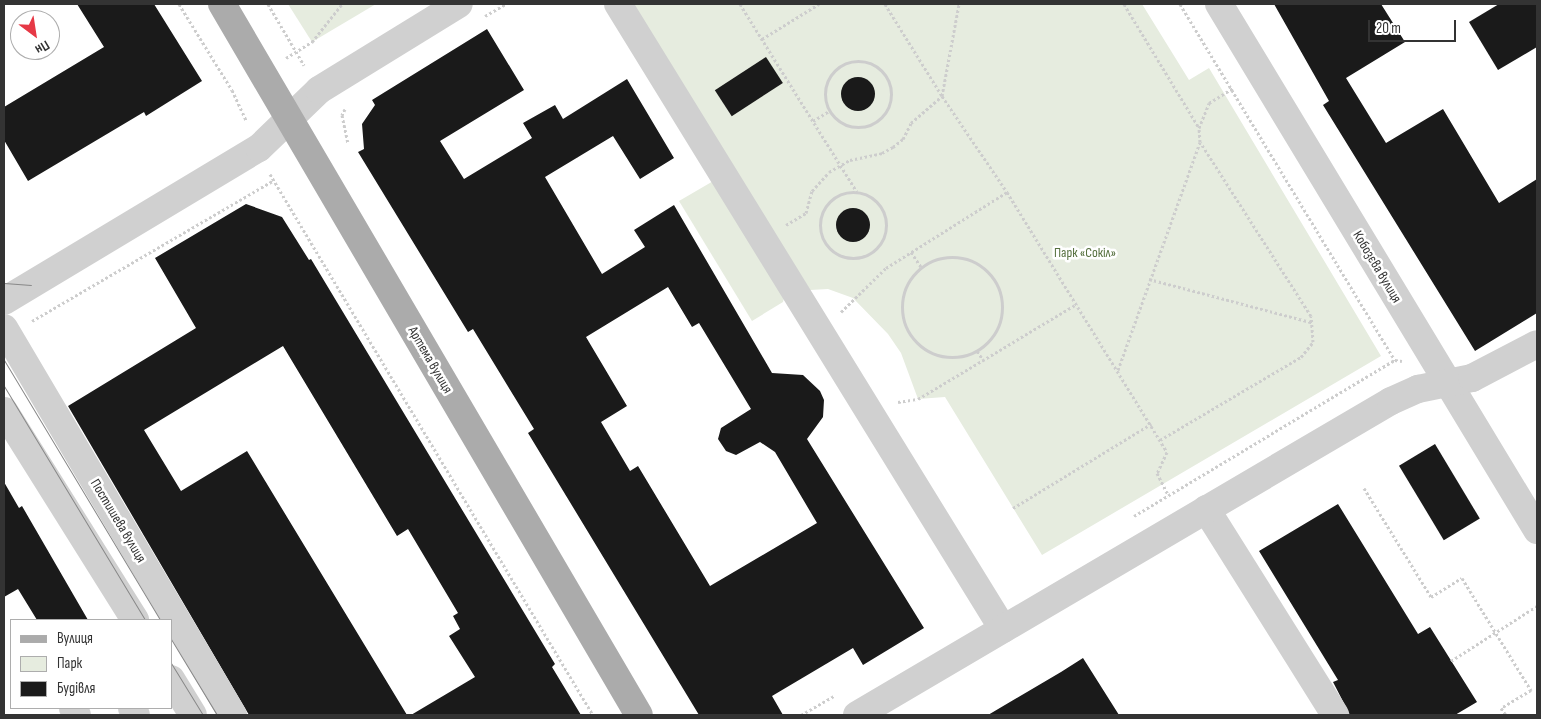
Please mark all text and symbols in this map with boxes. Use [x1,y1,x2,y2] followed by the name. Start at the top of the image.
[10,10,60,60] north arrow
[1371,10,1458,42] scale bar
[1376,19,1401,38] text: 20 m
[32,37,53,58] text: Пн
[1349,228,1405,306] street label: Кобозєва вулиця
[1054,245,1116,261] park label: Парк «Сокіл»
[404,324,456,396] street label: Артема вулиця
[86,476,150,566] street label: Постишева вулиця
[10,619,172,709] legend
[57,629,93,648] text: Вулиця
[57,654,82,673] text: Парк
[57,679,95,698] text: Будівля

